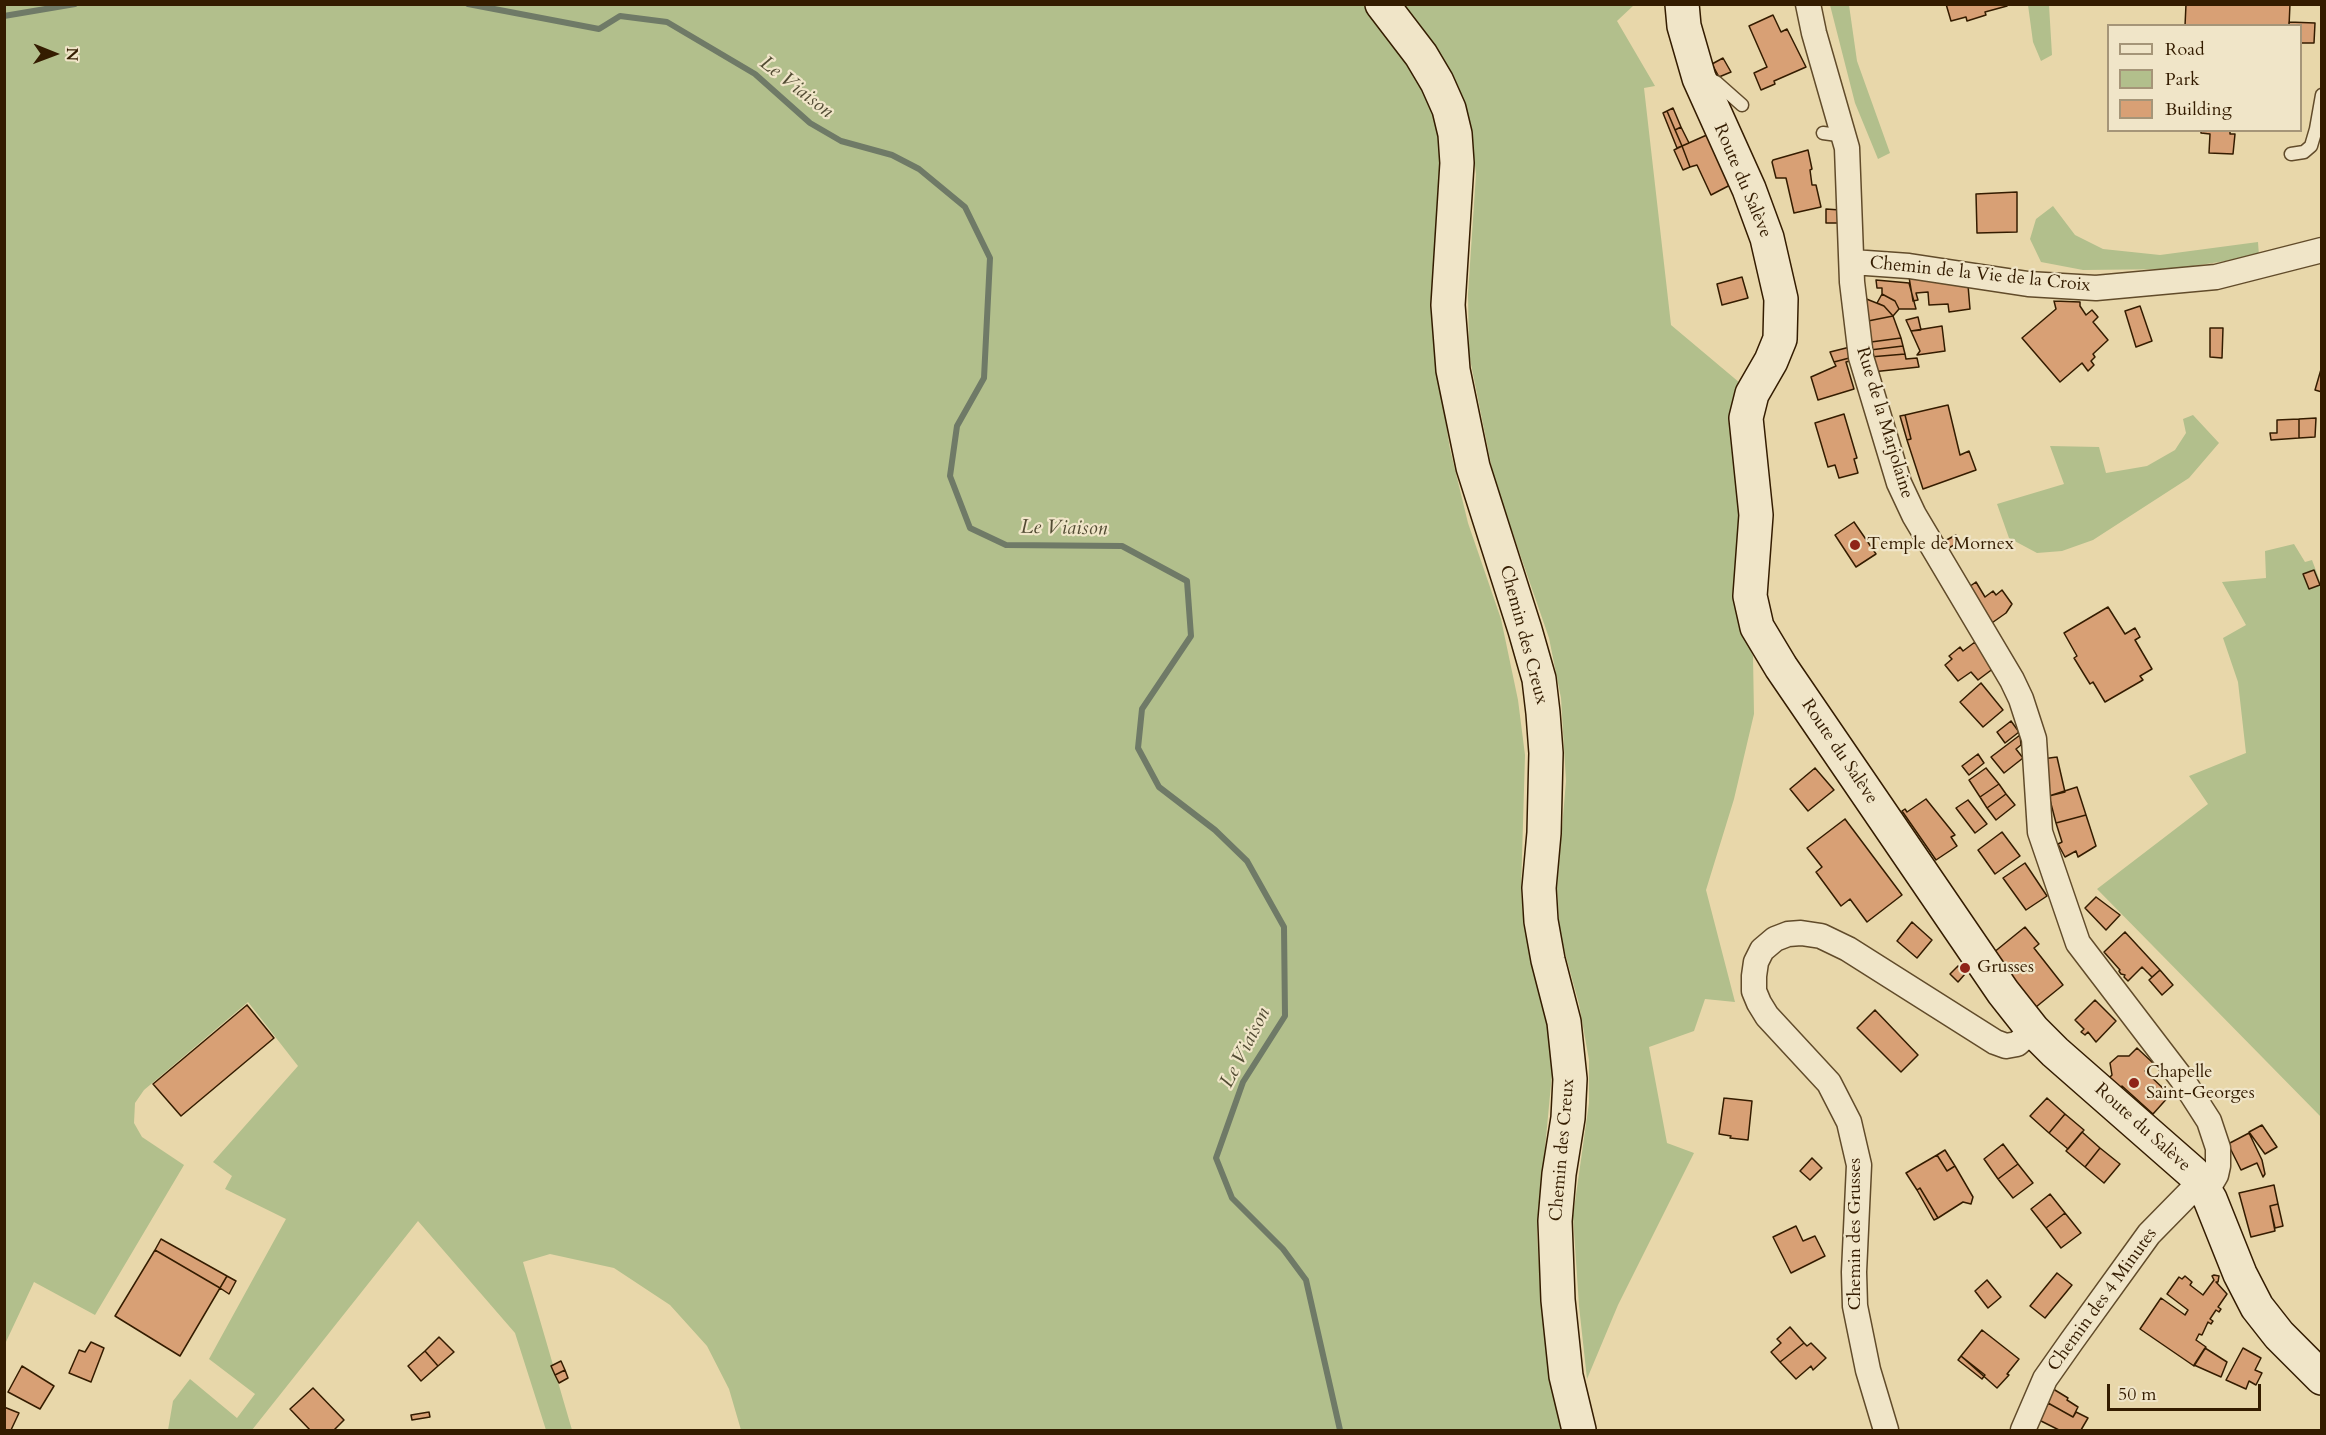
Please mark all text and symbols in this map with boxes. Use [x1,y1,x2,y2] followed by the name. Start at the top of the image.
[24,24,84,84] north arrow
[2107,24,2302,132] legend
[2165,37,2205,62] text: Road
[61,47,83,61] text: N
[754,52,838,124] water label: Le Viaison
[2165,67,2200,92] text: Park
[2165,97,2232,122] text: Building
[1708,121,1776,241] street label: Route du Salève
[1868,253,2092,297] street label: Chemin de la Vie de la Croix
[1851,345,1917,501] street label: Rue de la Marjolaine
[1020,516,1108,542] water label: Le Viaison
[1867,534,2014,556] place label: Temple de Mornex
[1848,538,1862,552] marker: Temple de Mornex
[1494,563,1552,707] street label: Chemin des Creux
[1796,695,1882,809] street label: Route du Salève
[1977,957,2034,979] place label: Grusses
[1958,961,1972,975] marker: Grusses
[1216,1004,1276,1092] water label: Le Viaison
[2146,1062,2255,1104] place label: Chapelle Saint-Georges
[2127,1076,2141,1090] marker: Chapelle Saint-Georges
[1546,1078,1580,1222] street label: Chemin des Creux
[2089,1079,2195,1177] street label: Route du Salève
[1845,1158,1867,1310] street label: Chemin des Grusses
[2044,1224,2162,1376] street label: Chemin des 4 Minutes
[2110,1372,2264,1410] scale bar
[2118,1382,2157,1407] text: 50 m

